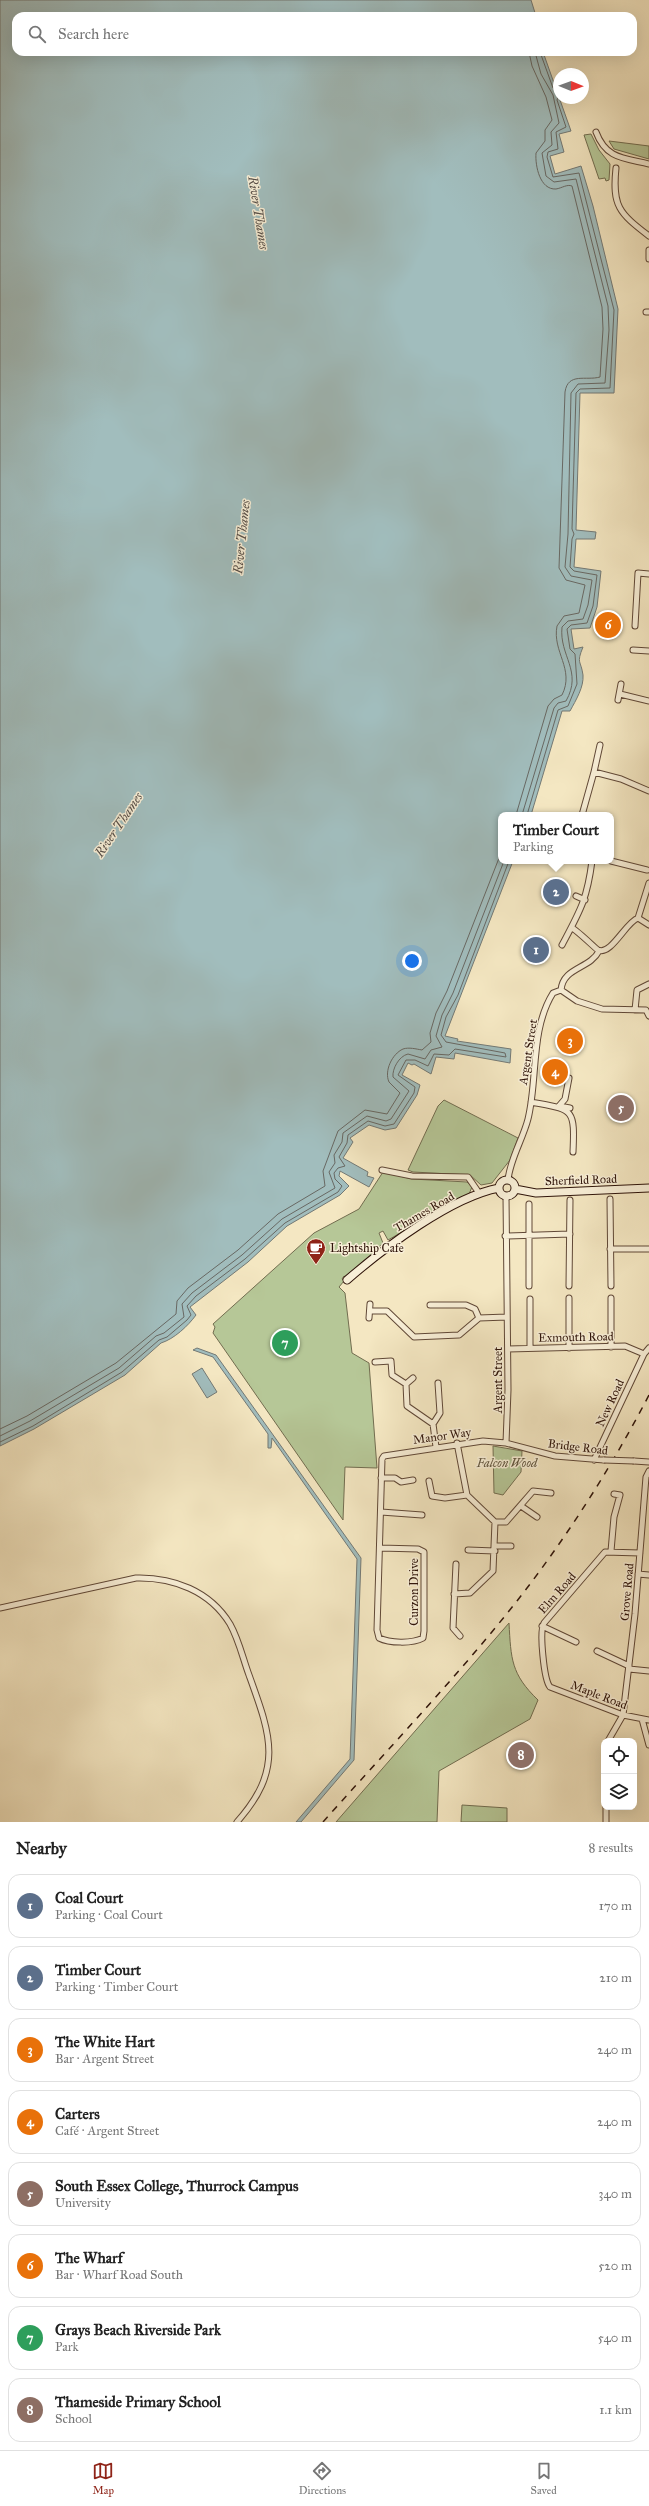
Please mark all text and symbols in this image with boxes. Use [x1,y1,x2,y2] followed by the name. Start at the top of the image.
[12,12,637,56] search box
[26,23,48,45] icon: search
[58,25,129,43] text: Search here
[553,68,589,104] north arrow
[244,174,272,251] water label: River Thames
[230,499,254,576] water label: River Thames
[595,610,621,640] pin: 6
[91,790,147,861] water label: River Thames
[498,812,614,864] popup
[513,821,599,839] text: Timber Court
[513,839,553,855] text: Parking
[543,877,569,907] pin: 2
[523,935,549,965] pin: 1
[402,951,422,971] your location
[516,1017,541,1087] street label: Argent Street
[557,1026,583,1056] pin: 3
[542,1057,568,1087] pin: 4
[608,1093,634,1123] pin: 5
[545,1172,617,1188] street label: Sherfield Road
[391,1189,457,1235] street label: Thames Road
[305,1237,327,1265] cafe icon: Lightship Cafe
[330,1241,404,1256] place label: Lightship Cafe
[272,1328,298,1358] pin: 7
[538,1329,614,1345] street label: Exmouth Road
[491,1346,506,1414] street label: Argent Street
[593,1377,627,1429] street label: New Road
[412,1425,472,1447] street label: Manor Way
[547,1436,609,1459] street label: Bridge Road
[476,1456,538,1470] park label: Falcon Wood
[407,1558,421,1626] street label: Curzon Drive
[617,1562,637,1622] street label: Grove Road
[535,1570,579,1616] street label: Elm Road
[569,1678,629,1712] street label: Maple Road
[601,1738,637,1810] map controls
[601,1738,637,1774] button: locate
[508,1740,534,1770] pin: 8
[601,1774,637,1810] button: layers
[16,1838,67,1859] text: Nearby
[589,1840,633,1856] text: 8 results
[55,1889,123,1907] text: Coal Court
[27,1898,33,1914] text: 1
[599,1898,632,1914] text: 170 m
[55,1907,163,1923] text: Parking · Coal Court
[55,1961,141,1979] text: Timber Court
[27,1970,33,1986] text: 2
[599,1970,632,1986] text: 210 m
[55,1979,178,1995] text: Parking · Timber Court
[55,2033,155,2051] text: The White Hart
[27,2042,33,2058] text: 3
[597,2042,632,2058] text: 240 m
[55,2051,154,2067] text: Bar · Argent Street
[55,2105,100,2123] text: Carters
[26,2114,34,2130] text: 4
[597,2114,632,2130] text: 240 m
[55,2123,159,2139] text: Café · Argent Street
[55,2177,299,2195] text: South Essex College, Thurrock Campus
[27,2186,33,2202] text: 5
[598,2186,632,2202] text: 340 m
[55,2195,111,2211] text: University
[55,2249,123,2267] text: The Wharf
[27,2258,33,2274] text: 6
[598,2258,632,2274] text: 520 m
[55,2267,183,2283] text: Bar · Wharf Road South
[55,2321,221,2339] text: Grays Beach Riverside Park
[27,2330,33,2346] text: 7
[598,2330,632,2346] text: 540 m
[55,2339,79,2355] text: Park
[55,2393,221,2411] text: Thameside Primary School
[27,2402,33,2418] text: 8
[599,2402,632,2418] text: 1.1 km
[55,2411,92,2427] text: School
[92,2460,114,2497] tab: Map
[299,2460,346,2497] tab: Directions
[531,2460,557,2497] tab: Saved

